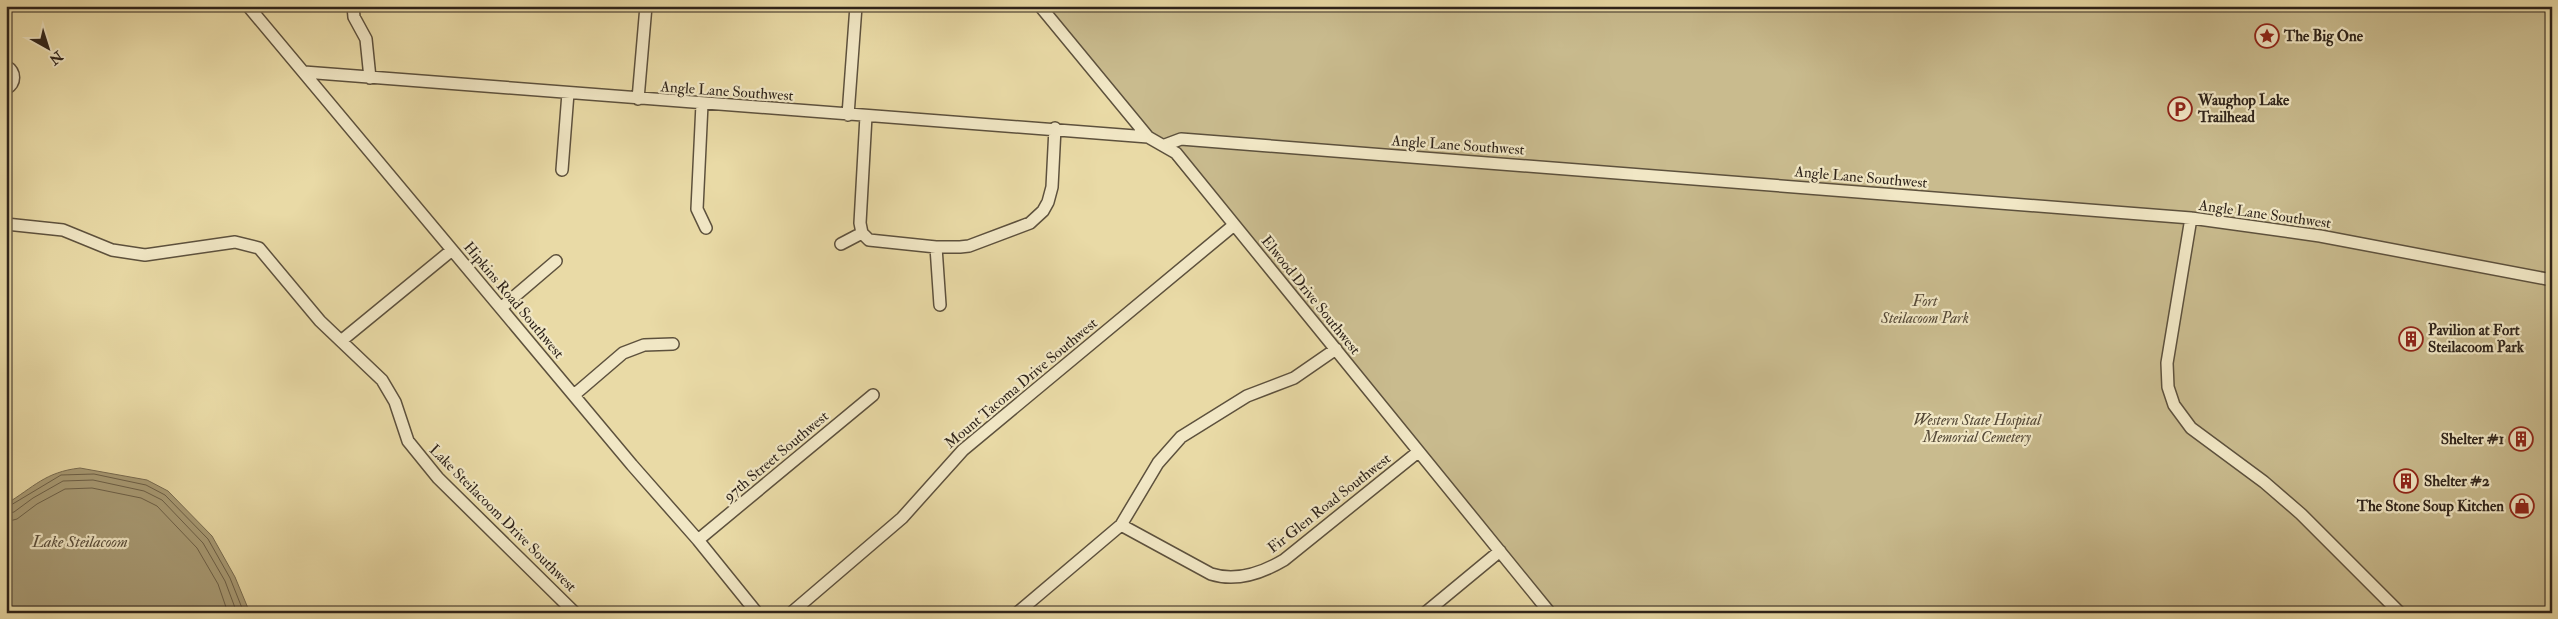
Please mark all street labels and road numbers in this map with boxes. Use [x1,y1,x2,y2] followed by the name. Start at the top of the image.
[659,77,794,106] street label: Angle Lane Southwest
[1390,131,1525,160] street label: Angle Lane Southwest
[1793,162,1928,193] street label: Angle Lane Southwest
[2197,196,2332,233] street label: Angle Lane Southwest
[1257,232,1364,359] street label: Elwood Drive Southwest
[458,238,568,363] street label: Hipkins Road Southwest
[941,314,1102,453] street label: Mount Tacoma Drive Southwest
[719,407,833,506] street label: 97th Street Southwest
[425,441,580,596] street label: Lake Steilacoom Drive Southwest
[1264,449,1395,557] street label: Fir Glen Road Southwest

